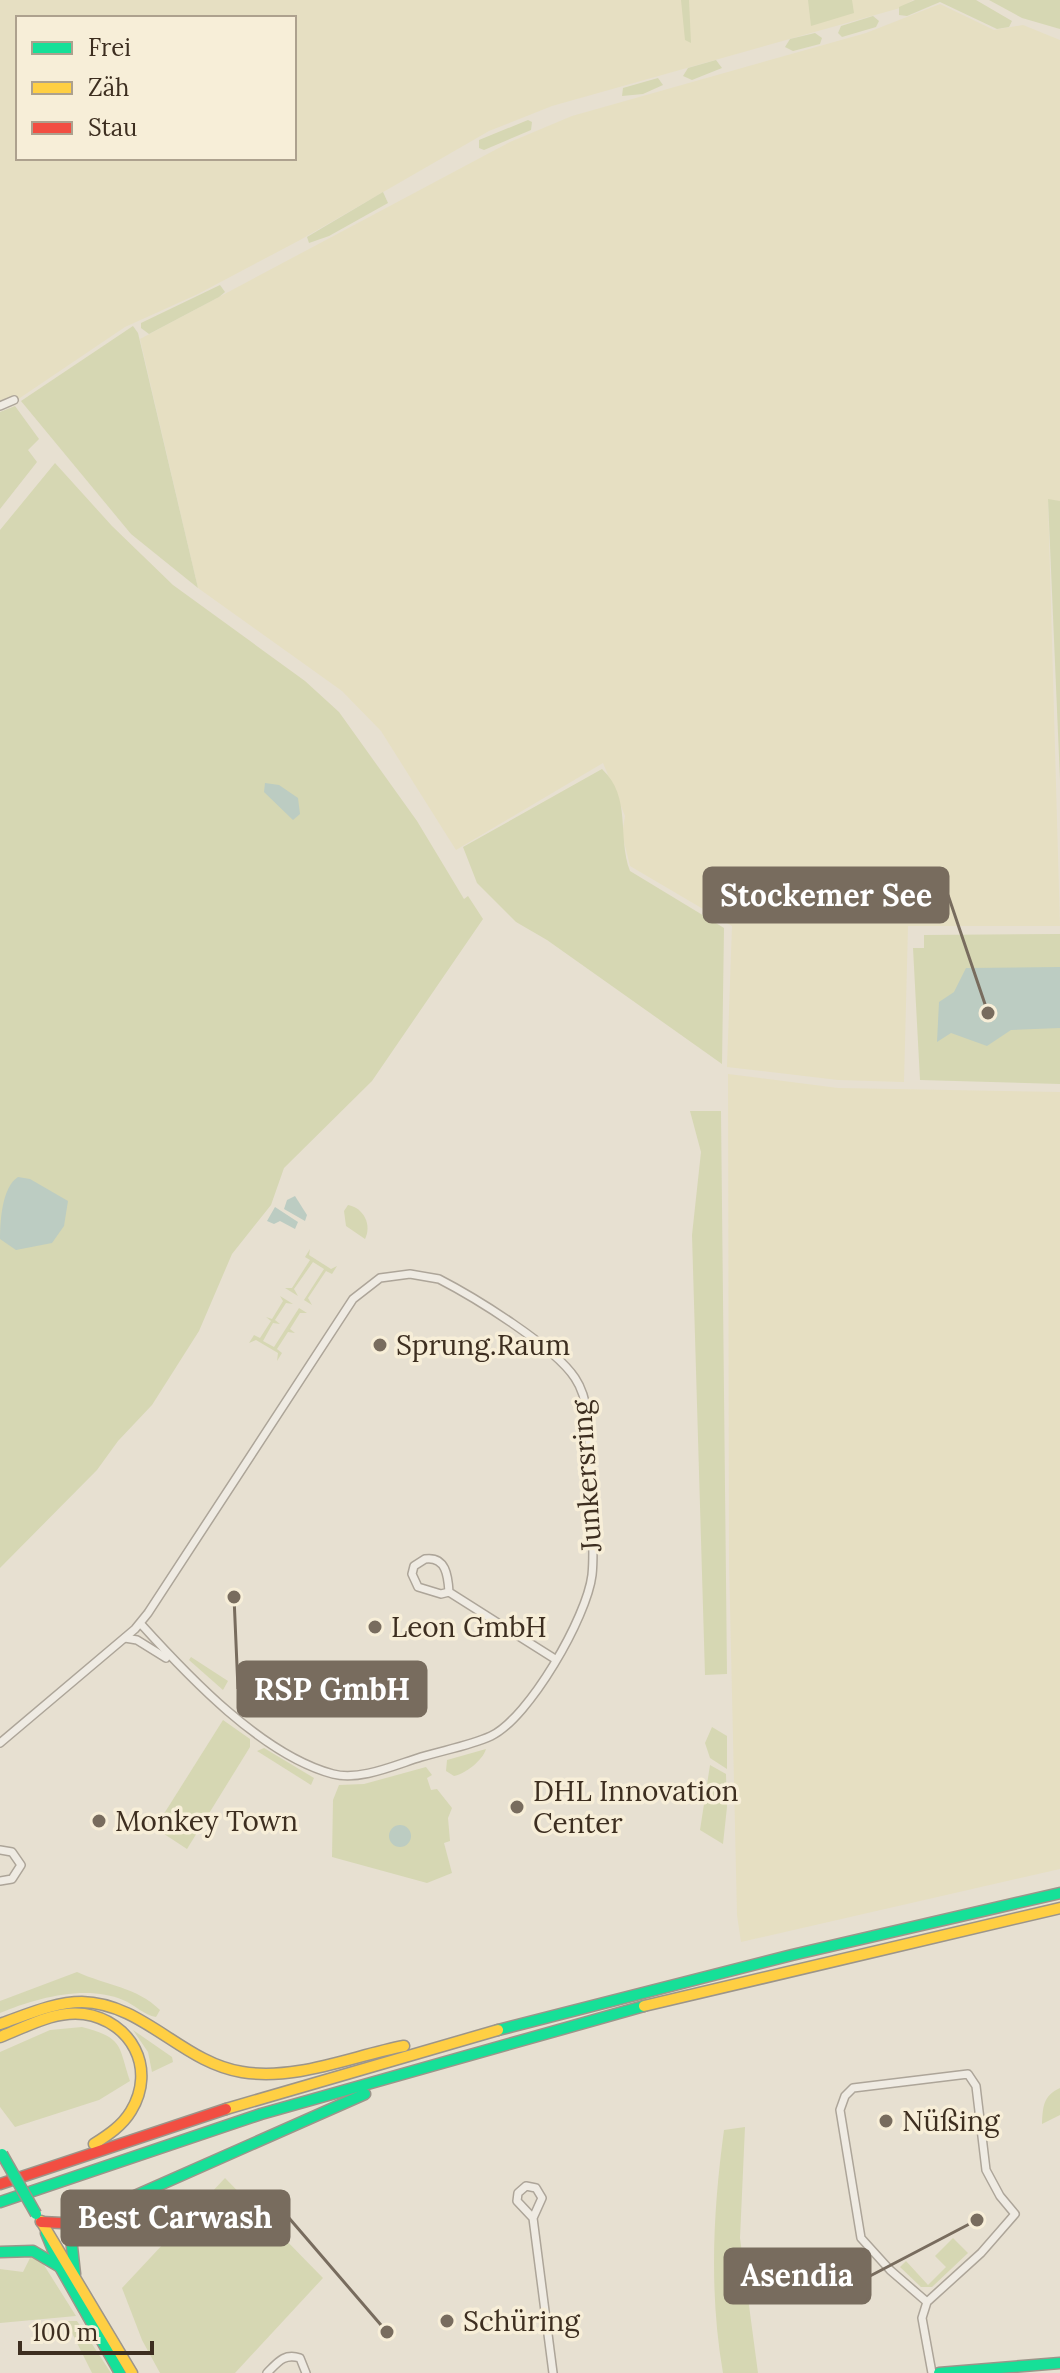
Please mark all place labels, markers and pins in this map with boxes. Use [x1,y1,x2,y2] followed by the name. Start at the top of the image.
[704,868,948,922] callout: Stockemer See
[396,1327,570,1363] place label: Sprung.Raum
[371,1336,389,1354] marker: Sprung.Raum
[391,1609,547,1645] place label: Leon GmbH
[366,1618,384,1636] marker: Leon GmbH
[238,1662,426,1716] callout: RSP GmbH
[533,1773,739,1841] place label: DHL Innovation Center
[508,1798,526,1816] marker: DHL Innovation Center
[115,1803,298,1839] place label: Monkey Town
[90,1812,108,1830] marker: Monkey Town
[902,2103,1000,2139] place label: Nüßing
[877,2112,895,2130] marker: Nüßing
[62,2191,289,2245] callout: Best Carwash
[725,2249,870,2303] callout: Asendia
[463,2303,580,2339] place label: Schüring
[438,2312,456,2330] marker: Schüring

